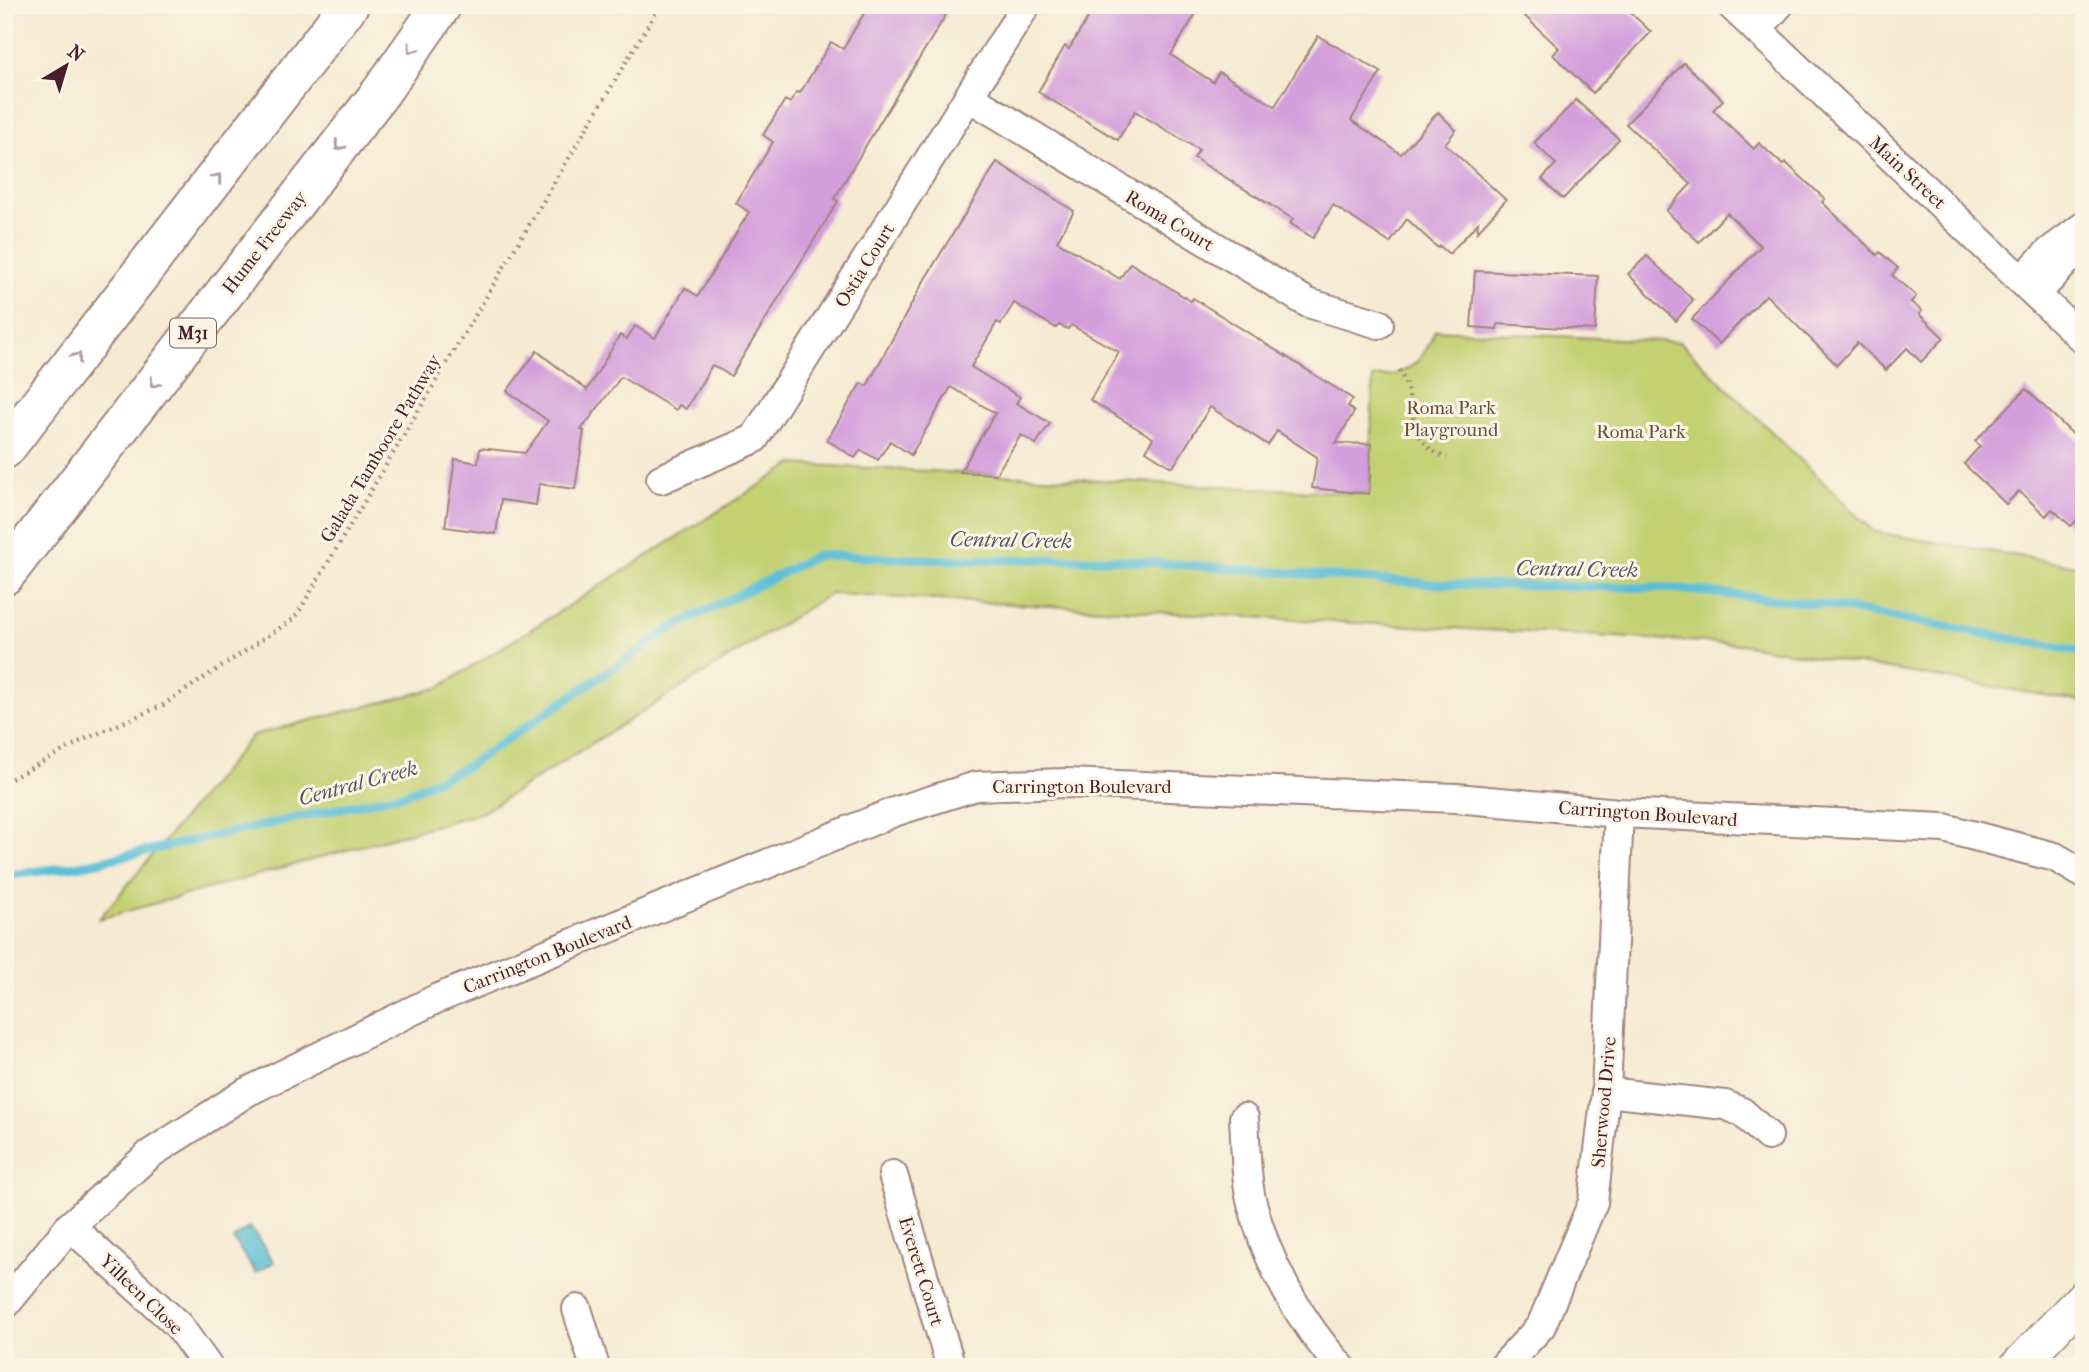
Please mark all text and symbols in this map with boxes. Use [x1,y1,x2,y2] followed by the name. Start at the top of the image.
[32,32,102,102] north arrow
[63,40,89,67] text: N
[408,41,420,54] one-way arrow
[1864,132,1950,214] street label: Main Street
[335,138,348,150] one-way arrow
[208,173,221,186] one-way arrow
[218,186,312,298] street label: Hume Freeway
[1121,186,1218,256] street label: Roma Court
[830,219,900,312] street label: Ostia Court
[170,318,216,348] road number: M31
[316,350,446,546] street label: Galada Tamboore Pathway
[68,353,81,365] one-way arrow
[149,375,162,387] one-way arrow
[1404,397,1499,441] park label: Roma Park Playground
[1596,421,1686,443] park label: Roma Park
[950,527,1072,553] water label: Central Creek
[1516,556,1638,582] water label: Central Creek
[296,756,420,810] water label: Central Creek
[992,776,1172,798] street label: Carrington Boulevard
[1558,797,1739,831] street label: Carrington Boulevard
[460,911,635,999] street label: Carrington Boulevard
[1587,1035,1621,1169] street label: Sherwood Drive
[894,1214,948,1329] street label: Everett Court
[95,1249,187,1340] street label: Yilleen Close

